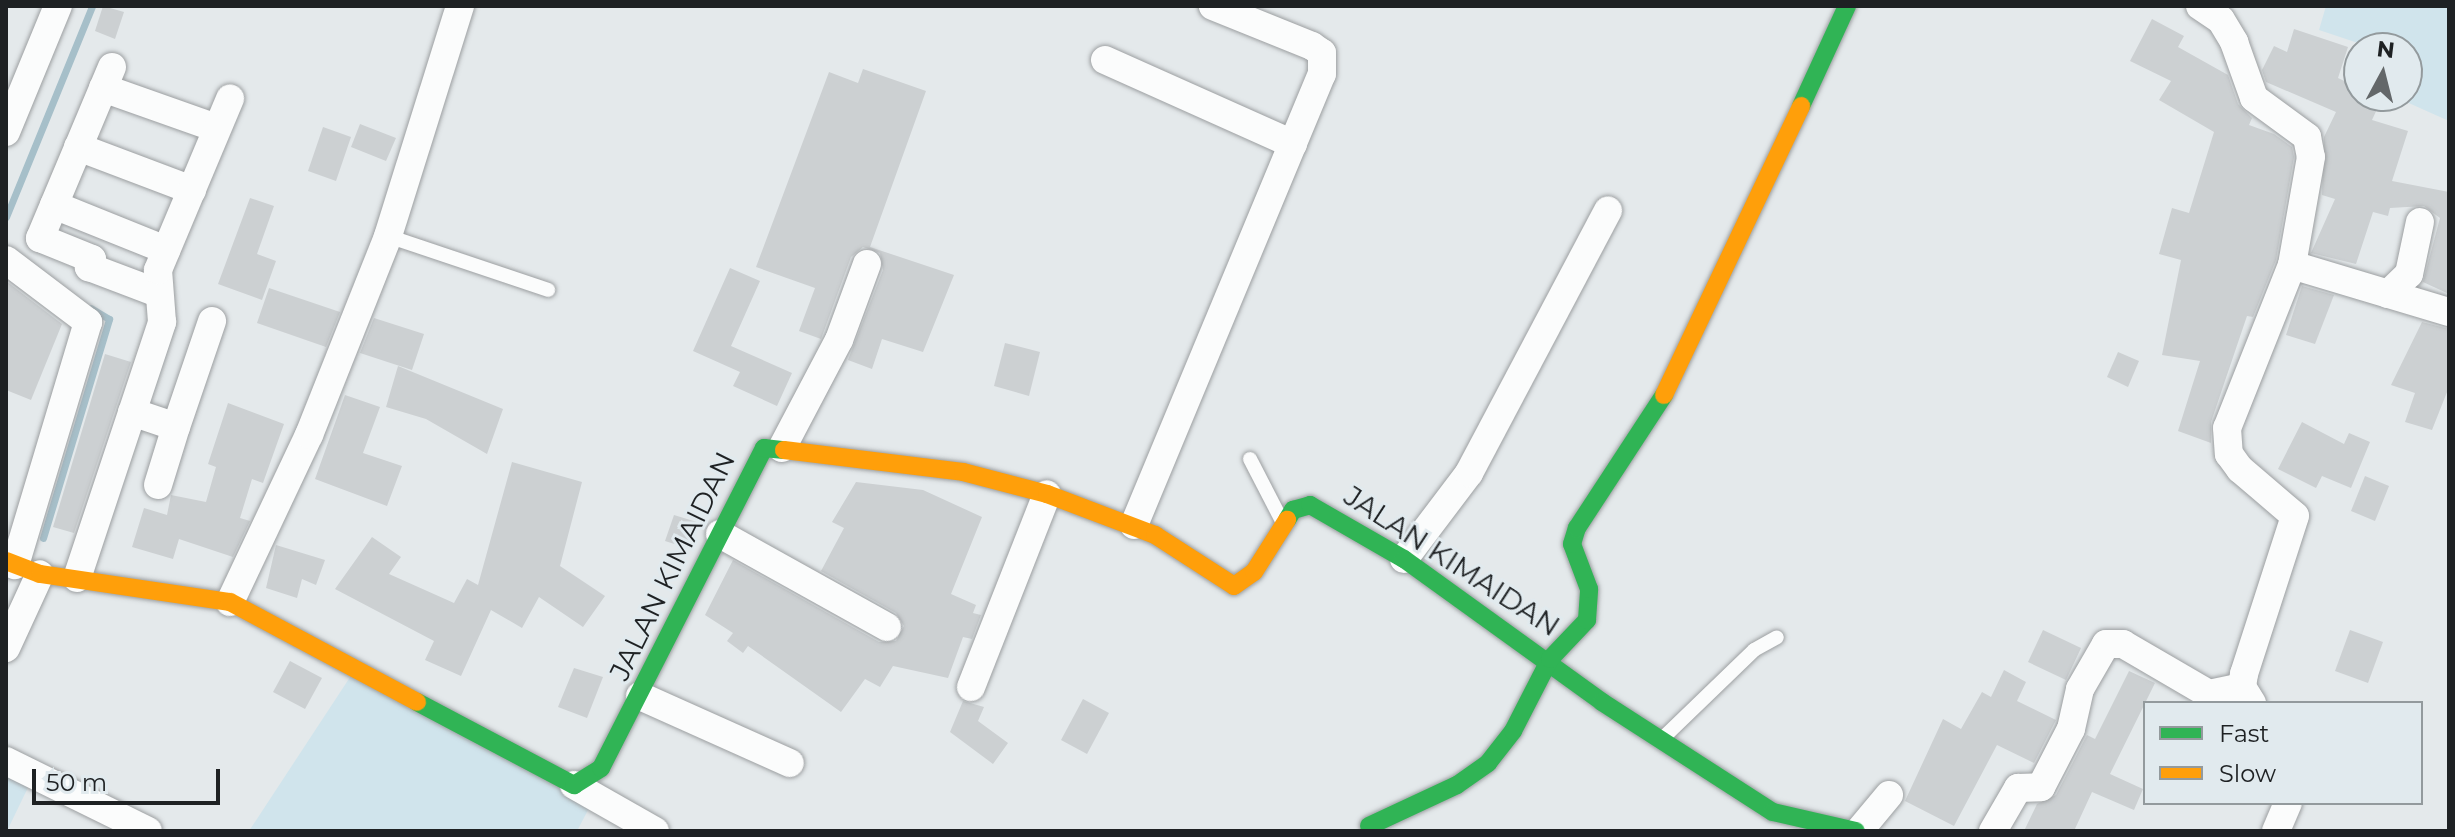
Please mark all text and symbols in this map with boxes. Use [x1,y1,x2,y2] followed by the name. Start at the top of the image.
[2343,32,2423,112] north arrow
[2375,35,2396,64] text: N
[602,446,742,686] street label: JALAN KIMAIDAN
[1338,479,1566,643] street label: JALAN KIMAIDAN
[2143,701,2423,805] legend
[2219,719,2269,748] text: Fast
[36,753,224,803] scale bar
[2219,759,2276,788] text: Slow
[46,768,107,797] text: 50 m

